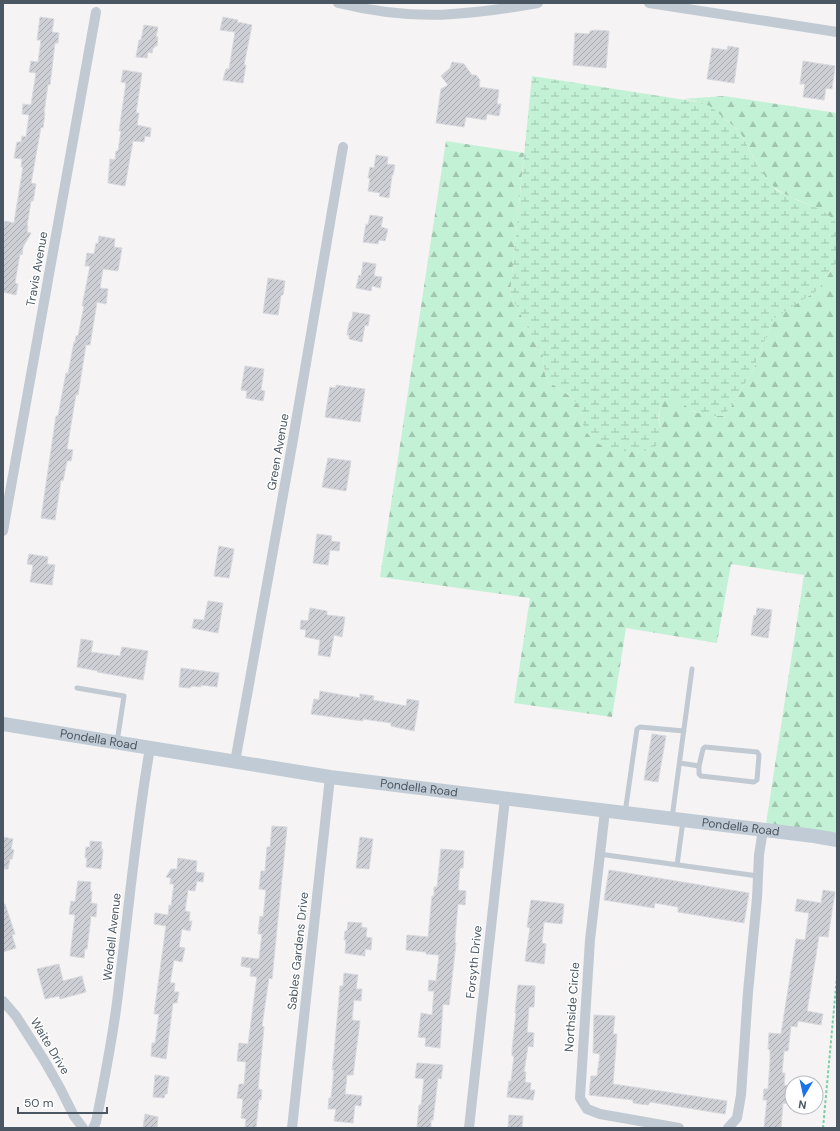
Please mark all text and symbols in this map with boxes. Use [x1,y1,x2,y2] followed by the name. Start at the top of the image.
[23,230,52,308] street label: Travis Avenue
[263,412,293,492] street label: Green Avenue
[59,725,139,754] street label: Pondella Road
[379,775,459,801] street label: Pondella Road
[701,814,780,840] street label: Pondella Road
[284,891,312,1011] street label: Sables Gardens Drive
[99,892,125,982] street label: Wendell Avenue
[462,924,486,999] street label: Forsyth Drive
[561,961,583,1052] street label: Northside Circle
[27,1015,73,1077] street label: Waite Drive
[784,1075,824,1115] north arrow
[18,1089,107,1115] scale bar
[24,1095,53,1111] text: 50 m
[797,1097,807,1112] text: N

